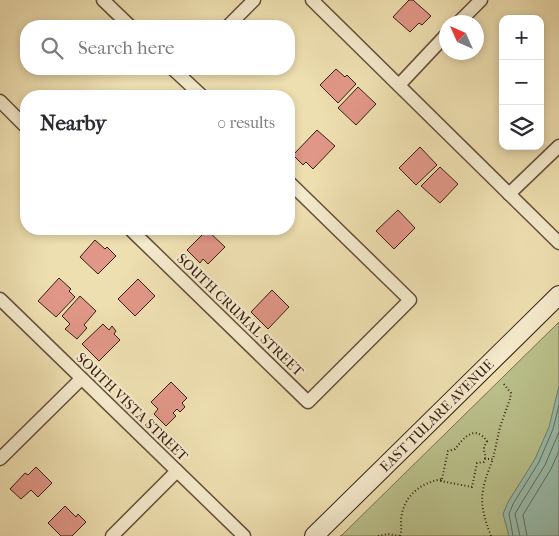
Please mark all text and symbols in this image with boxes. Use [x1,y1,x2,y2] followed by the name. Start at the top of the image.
[439,15,484,60] north arrow
[499,15,544,150] map controls
[499,15,544,60] button: +
[20,20,295,75] search box
[38,34,66,62] icon: search
[78,37,174,59] text: Search here
[499,60,544,105] button: −
[499,105,544,150] button: layers
[40,111,106,135] text: Nearby
[217,113,275,132] text: 0 results
[173,250,307,380] street label: SOUTH CRUMAL STREET
[73,349,192,465] street label: SOUTH VISTA STREET
[376,355,497,475] street label: EAST TULARE AVENUE

